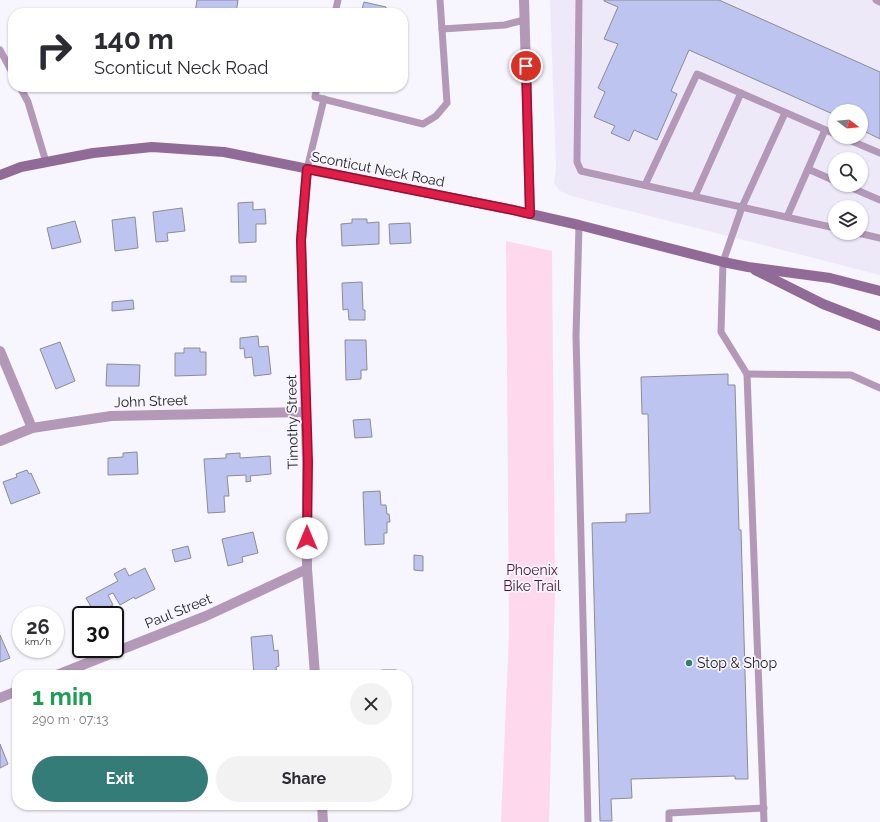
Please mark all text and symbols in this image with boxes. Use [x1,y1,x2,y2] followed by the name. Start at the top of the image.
[94,23,174,56] text: 140 m
[28,24,80,76] icon: right
[509,49,543,83] pin
[515,55,537,77] icon: arrive
[94,57,268,78] text: Sconticut Neck Road
[828,104,868,144] north arrow
[828,104,868,240] map controls
[310,148,446,190] street label: Sconticut Neck Road
[828,152,868,192] button: search
[828,200,868,240] button: layers
[283,374,301,470] street label: Timothy Street
[114,392,188,410] street label: John Street
[286,517,328,559] position arrow
[503,562,561,594] park label: Phoenix Bike Trail
[142,590,214,632] street label: Paul Street
[72,606,124,658] speed limit sign: 30
[26,615,50,639] text: 26
[25,636,51,647] text: km/h
[697,655,777,671] place label: Stop & Shop
[684,658,694,668] marker: Stop & Shop
[32,682,93,711] text: 1 min
[350,683,392,725] button: close
[32,712,108,727] text: 290 m · 07:13
[32,756,208,802] button: Exit
[216,756,392,802] button: Share

